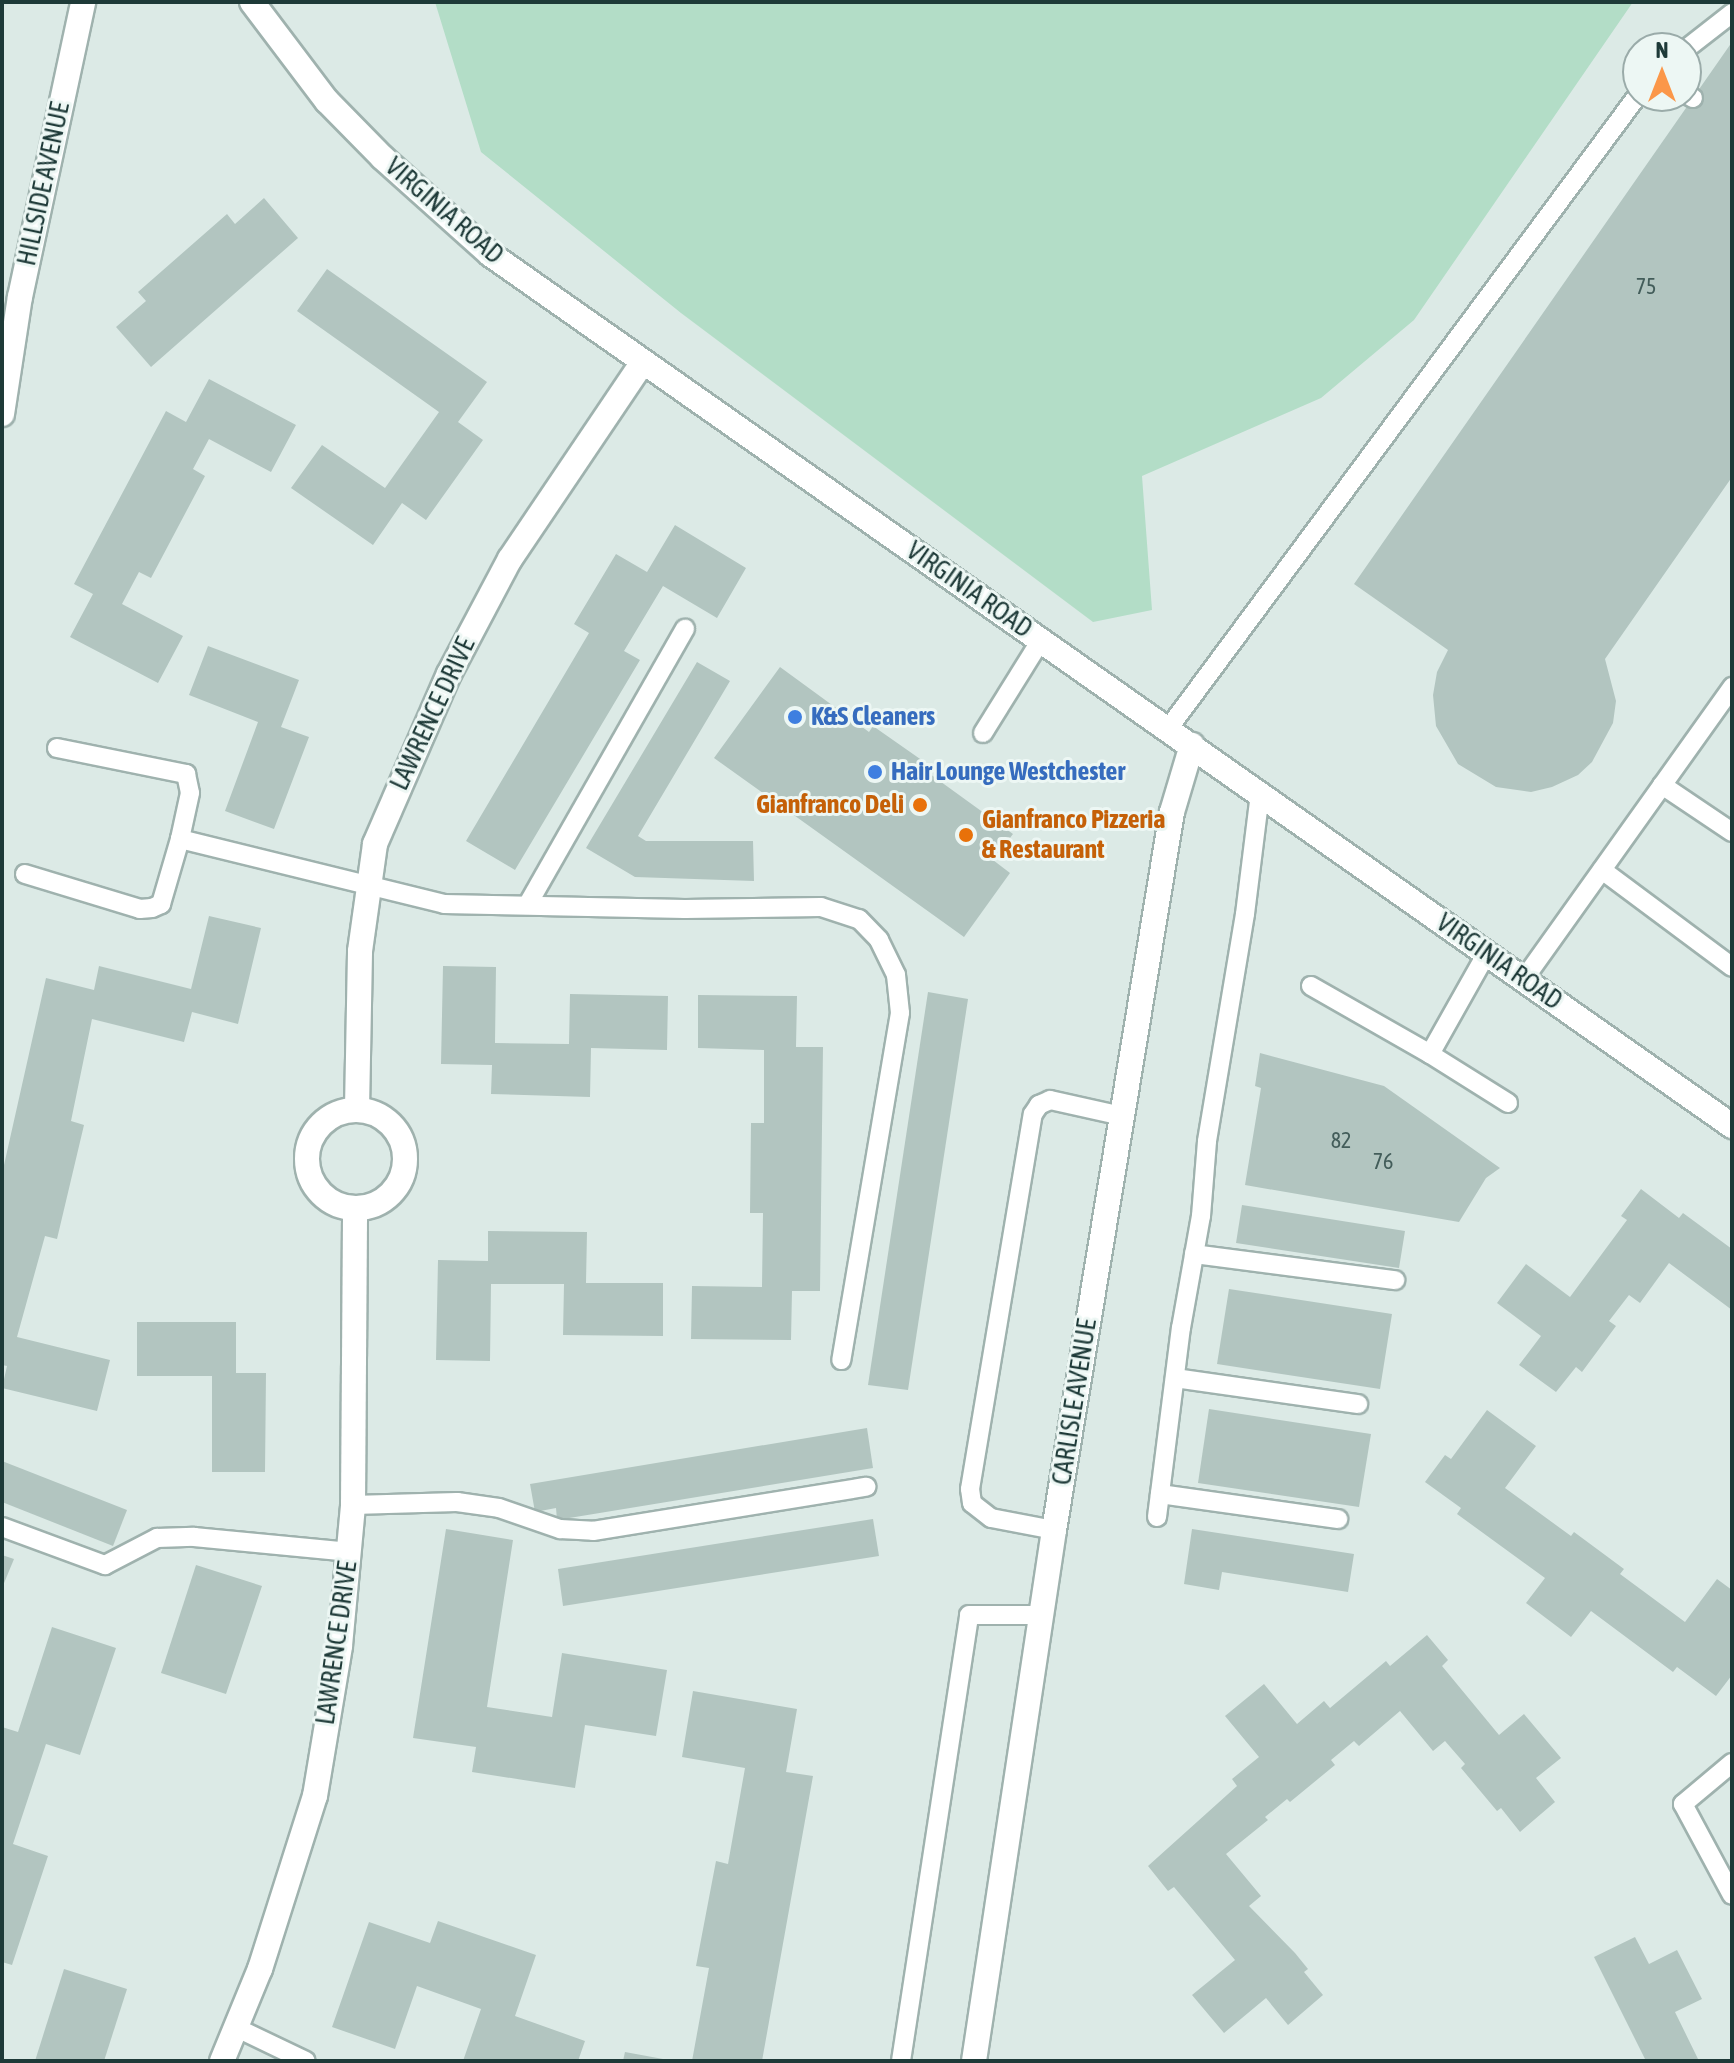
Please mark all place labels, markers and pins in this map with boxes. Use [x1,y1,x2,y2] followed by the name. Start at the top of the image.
[811,701,935,733] place label: K&S Cleaners
[786,708,804,726] marker: K&S Cleaners
[891,756,1125,788] place label: Hair Lounge Westchester
[866,763,884,781] marker: Hair Lounge Westchester
[756,789,904,821] place label: Gianfranco Deli
[911,796,929,814] marker: Gianfranco Deli
[982,804,1165,866] place label: Gianfranco Pizzeria & Restaurant
[957,826,975,844] marker: Gianfranco Pizzeria & Restaurant

